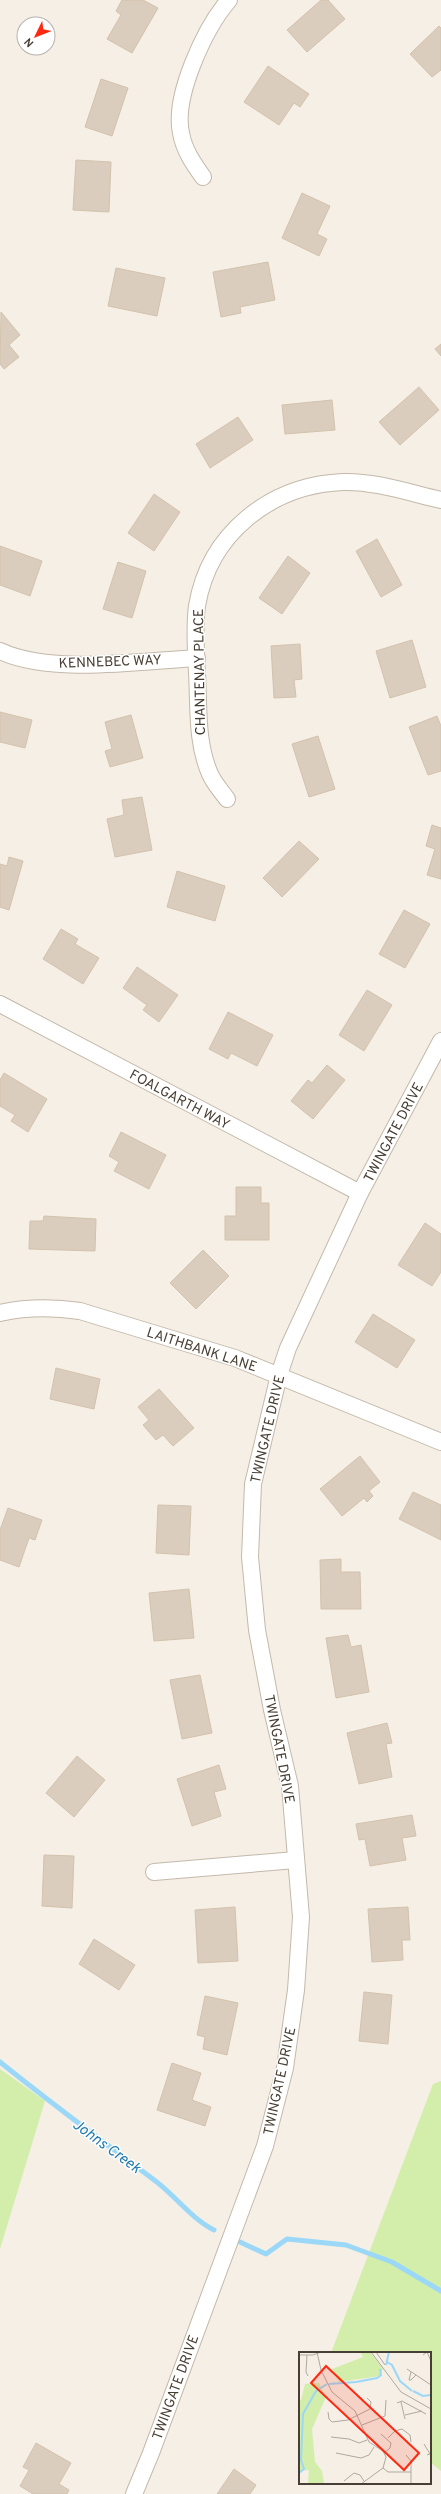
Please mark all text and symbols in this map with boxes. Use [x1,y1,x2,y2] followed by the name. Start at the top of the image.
[16,16,56,56] north arrow
[22,34,37,50] text: N
[191,609,210,735] street label: CHANTENAY PLACE
[58,652,162,673] street label: KENNEBEC WAY
[126,1067,232,1134] street label: FOALGARTH WAY
[361,1080,428,1185] street label: TWINGATE DRIVE
[144,1325,259,1376] street label: LAITHBANK LANE
[248,1374,289,1485] street label: TWINGATE DRIVE
[260,1693,297,1805] street label: TWINGATE DRIVE
[261,2025,300,2137] street label: TWINGATE DRIVE
[68,2116,144,2179] water label: Johns Creek
[150,2333,203,2442] street label: TWINGATE DRIVE
[299,2352,431,2484] inset map

